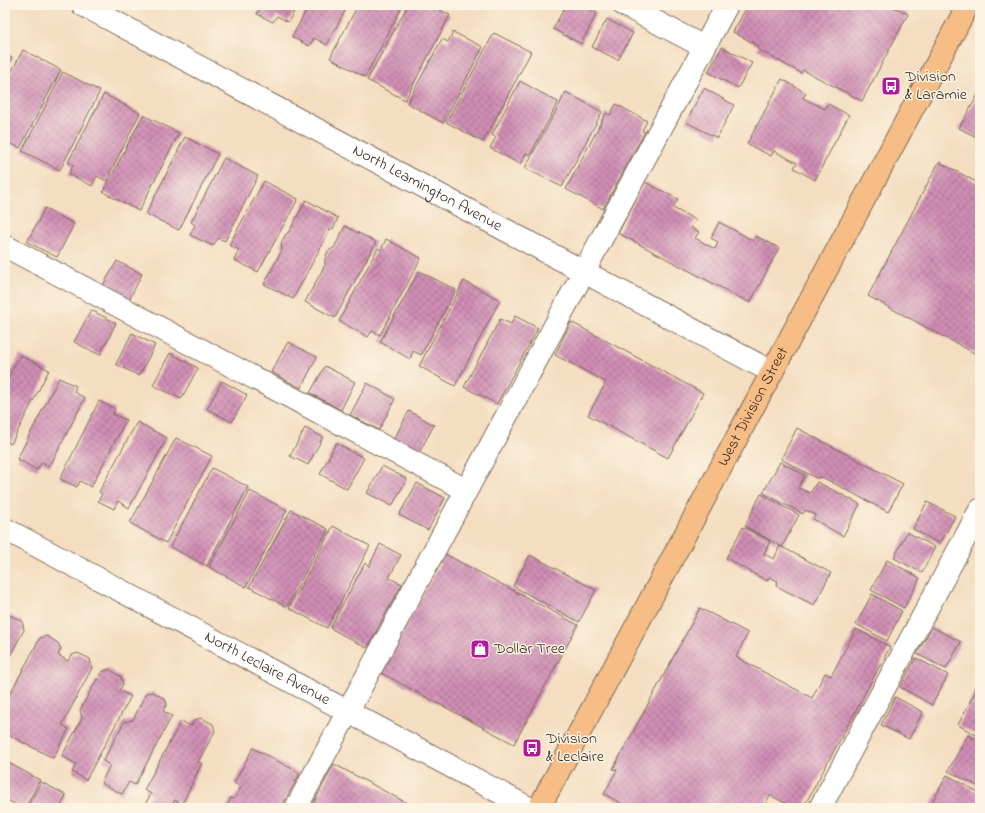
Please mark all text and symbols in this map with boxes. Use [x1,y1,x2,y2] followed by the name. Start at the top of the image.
[904,65,968,107] place label: Division & Laramie
[880,75,902,97] bus stop icon: Division & Laramie
[348,139,507,239] street label: North Leamington Avenue
[712,342,795,471] street label: West Division Street
[200,625,335,712] street label: North Leclaire Avenue
[493,637,566,661] place label: Dollar Tree
[469,638,491,660] shop icon: Dollar Tree
[545,727,605,769] place label: Division & Leclaire
[521,737,543,759] bus stop icon: Division & Leclaire

